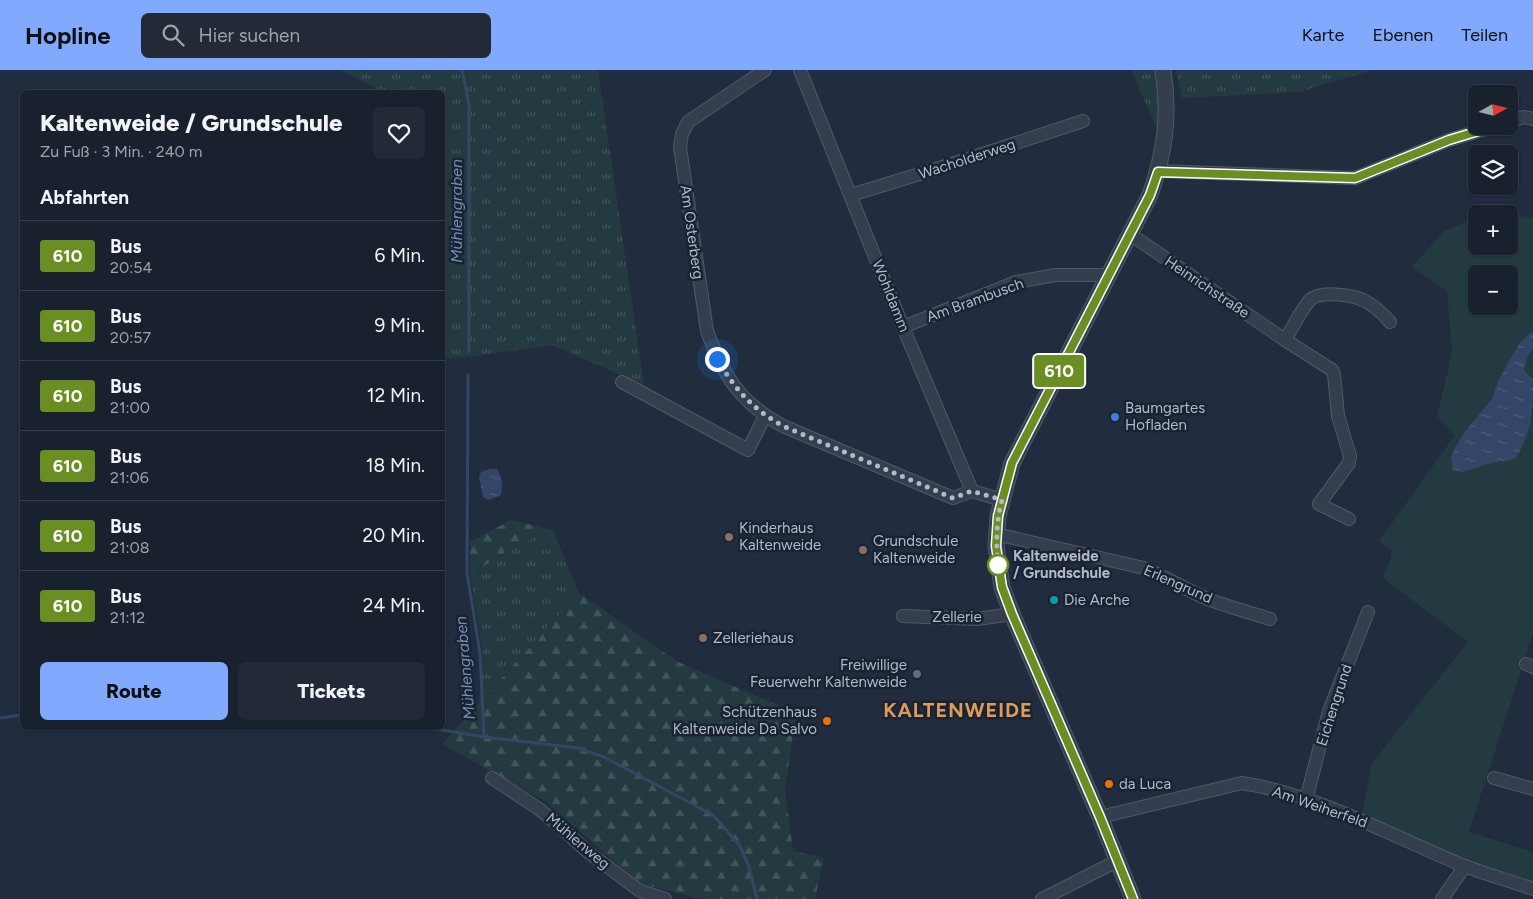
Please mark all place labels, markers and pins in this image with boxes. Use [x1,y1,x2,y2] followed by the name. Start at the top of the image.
[1125,399,1205,434] place label: Baumgartes Hofladen
[1109,411,1121,423] marker: Baumgartes Hofladen
[739,519,821,554] place label: Kinderhaus Kaltenweide
[723,531,735,543] marker: Kinderhaus Kaltenweide
[873,532,958,567] place label: Grundschule Kaltenweide
[857,544,869,556] marker: Grundschule Kaltenweide
[1013,547,1111,582] place label: Kaltenweide / Grundschule
[987,554,1009,576] marker: Kaltenweide / Grundschule
[1064,591,1130,609] place label: Die Arche
[1048,594,1060,606] marker: Die Arche
[713,629,794,647] place label: Zelleriehaus
[697,632,709,644] marker: Zelleriehaus
[750,656,907,691] place label: Freiwillige Feuerwehr Kaltenweide
[911,668,923,680] marker: Freiwillige Feuerwehr Kaltenweide
[673,703,817,738] place label: Schützenhaus Kaltenweide Da Salvo
[821,715,833,727] marker: Schützenhaus Kaltenweide Da Salvo
[1119,775,1171,793] place label: da Luca
[1103,778,1115,790] marker: da Luca

